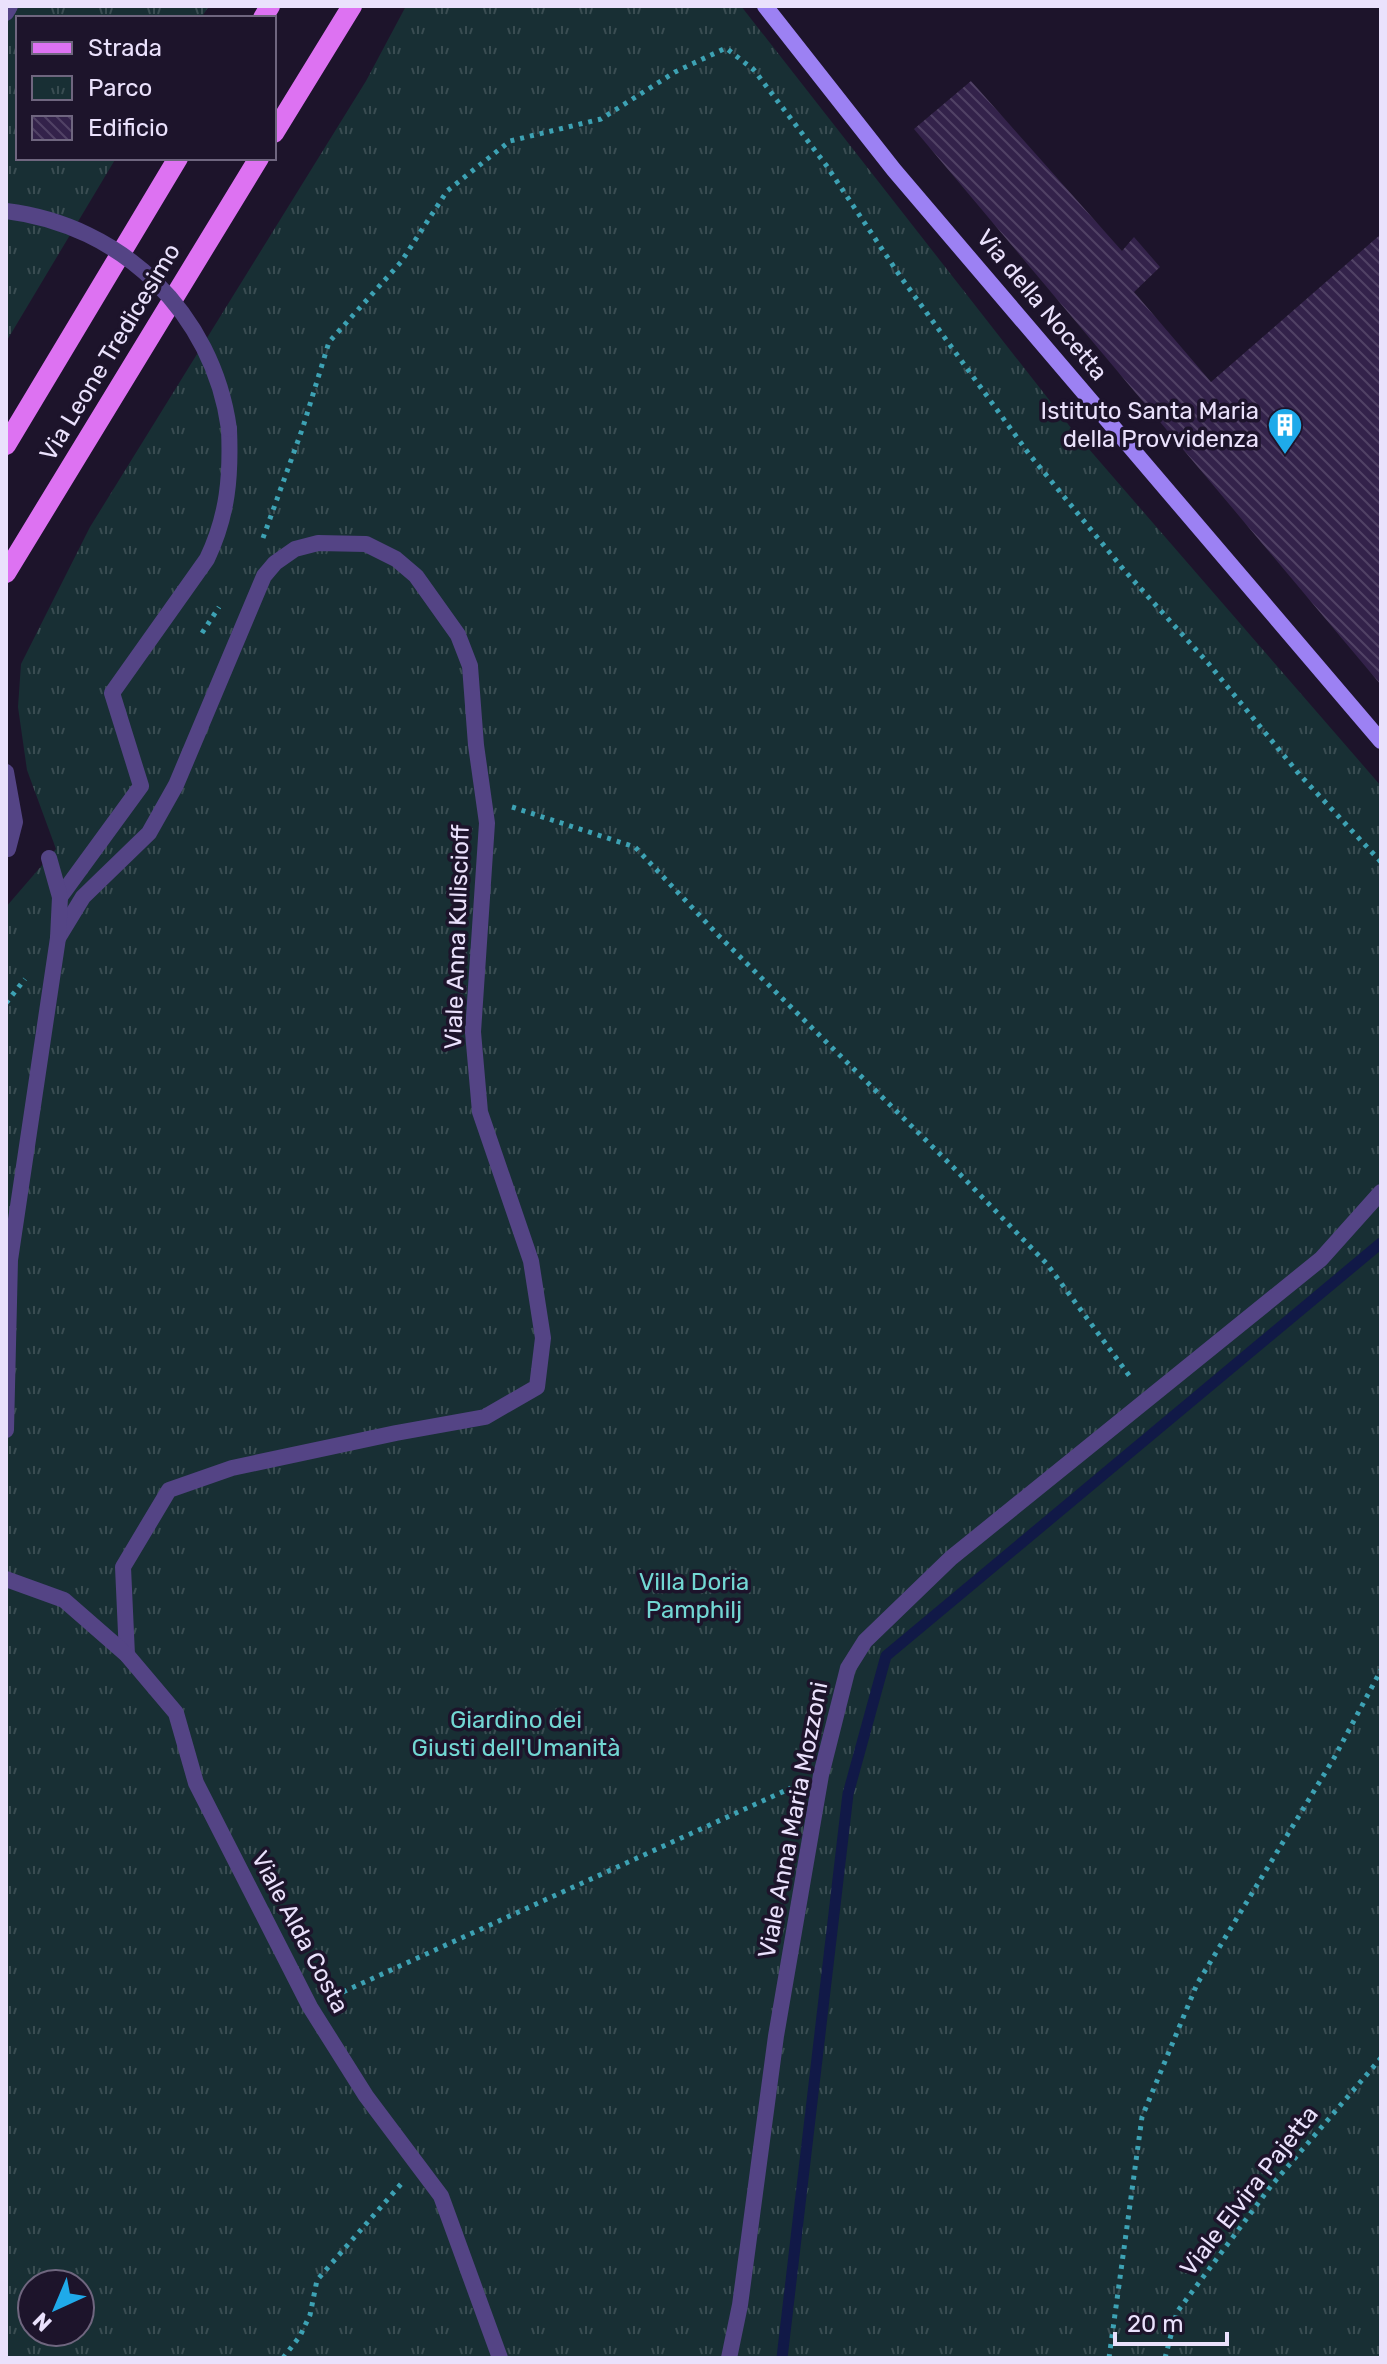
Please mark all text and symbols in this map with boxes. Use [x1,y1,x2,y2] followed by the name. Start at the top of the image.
[16,16,276,160] legend
[88,34,162,62] text: Strada
[88,74,152,102] text: Parco
[88,114,169,142] text: Edificio
[971,224,1113,386] street label: Via della Nocetta
[34,238,186,466] street label: Via Leone Tredicesimo
[1041,397,1259,453] place label: Istituto Santa Maria della Provvidenza
[1266,406,1304,456] building icon: Istituto Santa Maria della Provvidenza
[439,824,475,1050] street label: Viale Anna Kuliscioff
[639,1568,749,1624] park label: Villa Doria Pamphilj
[752,1679,834,1961] street label: Viale Anna Maria Mozzoni
[412,1706,620,1762] park label: Giardino dei Giusti dell'Umanità
[246,1846,354,2018] street label: Viale Alda Costa
[1174,2101,1324,2281] street label: Viale Elvira Pajetta
[16,2268,96,2348] north arrow
[1115,2296,1227,2346] scale bar
[27,2307,58,2337] text: N
[1127,2310,1184,2338] text: 20 m

